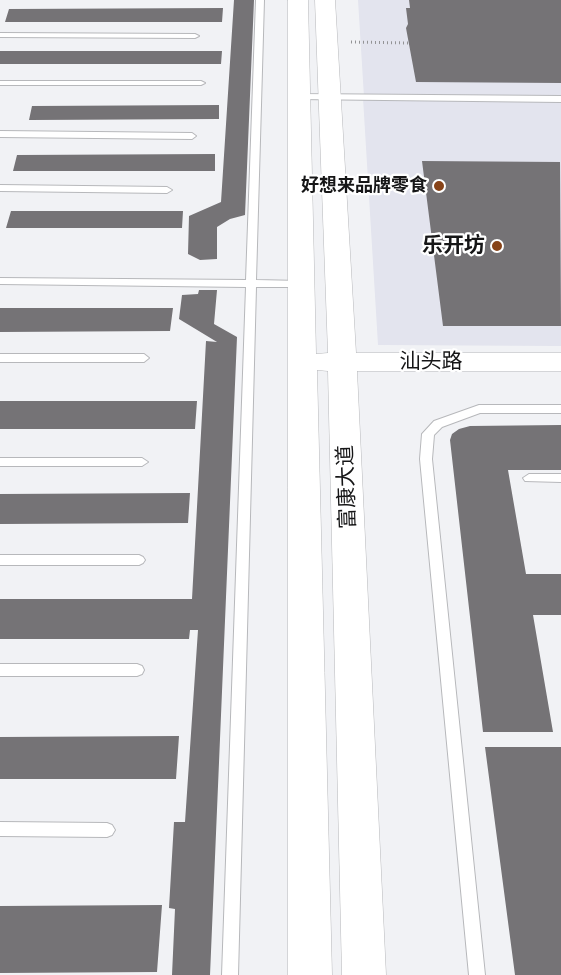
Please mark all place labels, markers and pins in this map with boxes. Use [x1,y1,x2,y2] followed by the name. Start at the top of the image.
[301,175,427,197] place label: 好想来品牌零食
[432,179,446,193] marker: 好想来品牌零食
[422,233,485,259] place label: 乐开坊
[490,239,504,253] marker: 乐开坊

